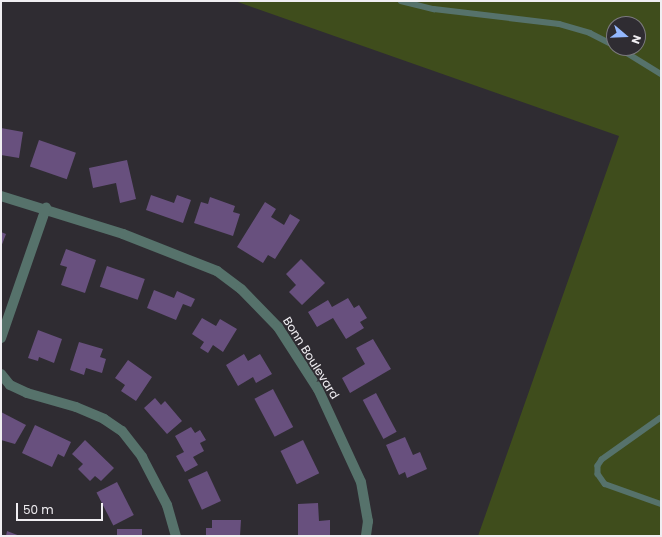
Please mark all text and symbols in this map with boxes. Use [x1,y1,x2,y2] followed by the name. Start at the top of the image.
[606,16,646,56] north arrow
[627,33,645,46] text: N
[280,314,342,402] street label: Bonn Boulevard
[18,495,105,521] scale bar
[23,501,54,518] text: 50 m

